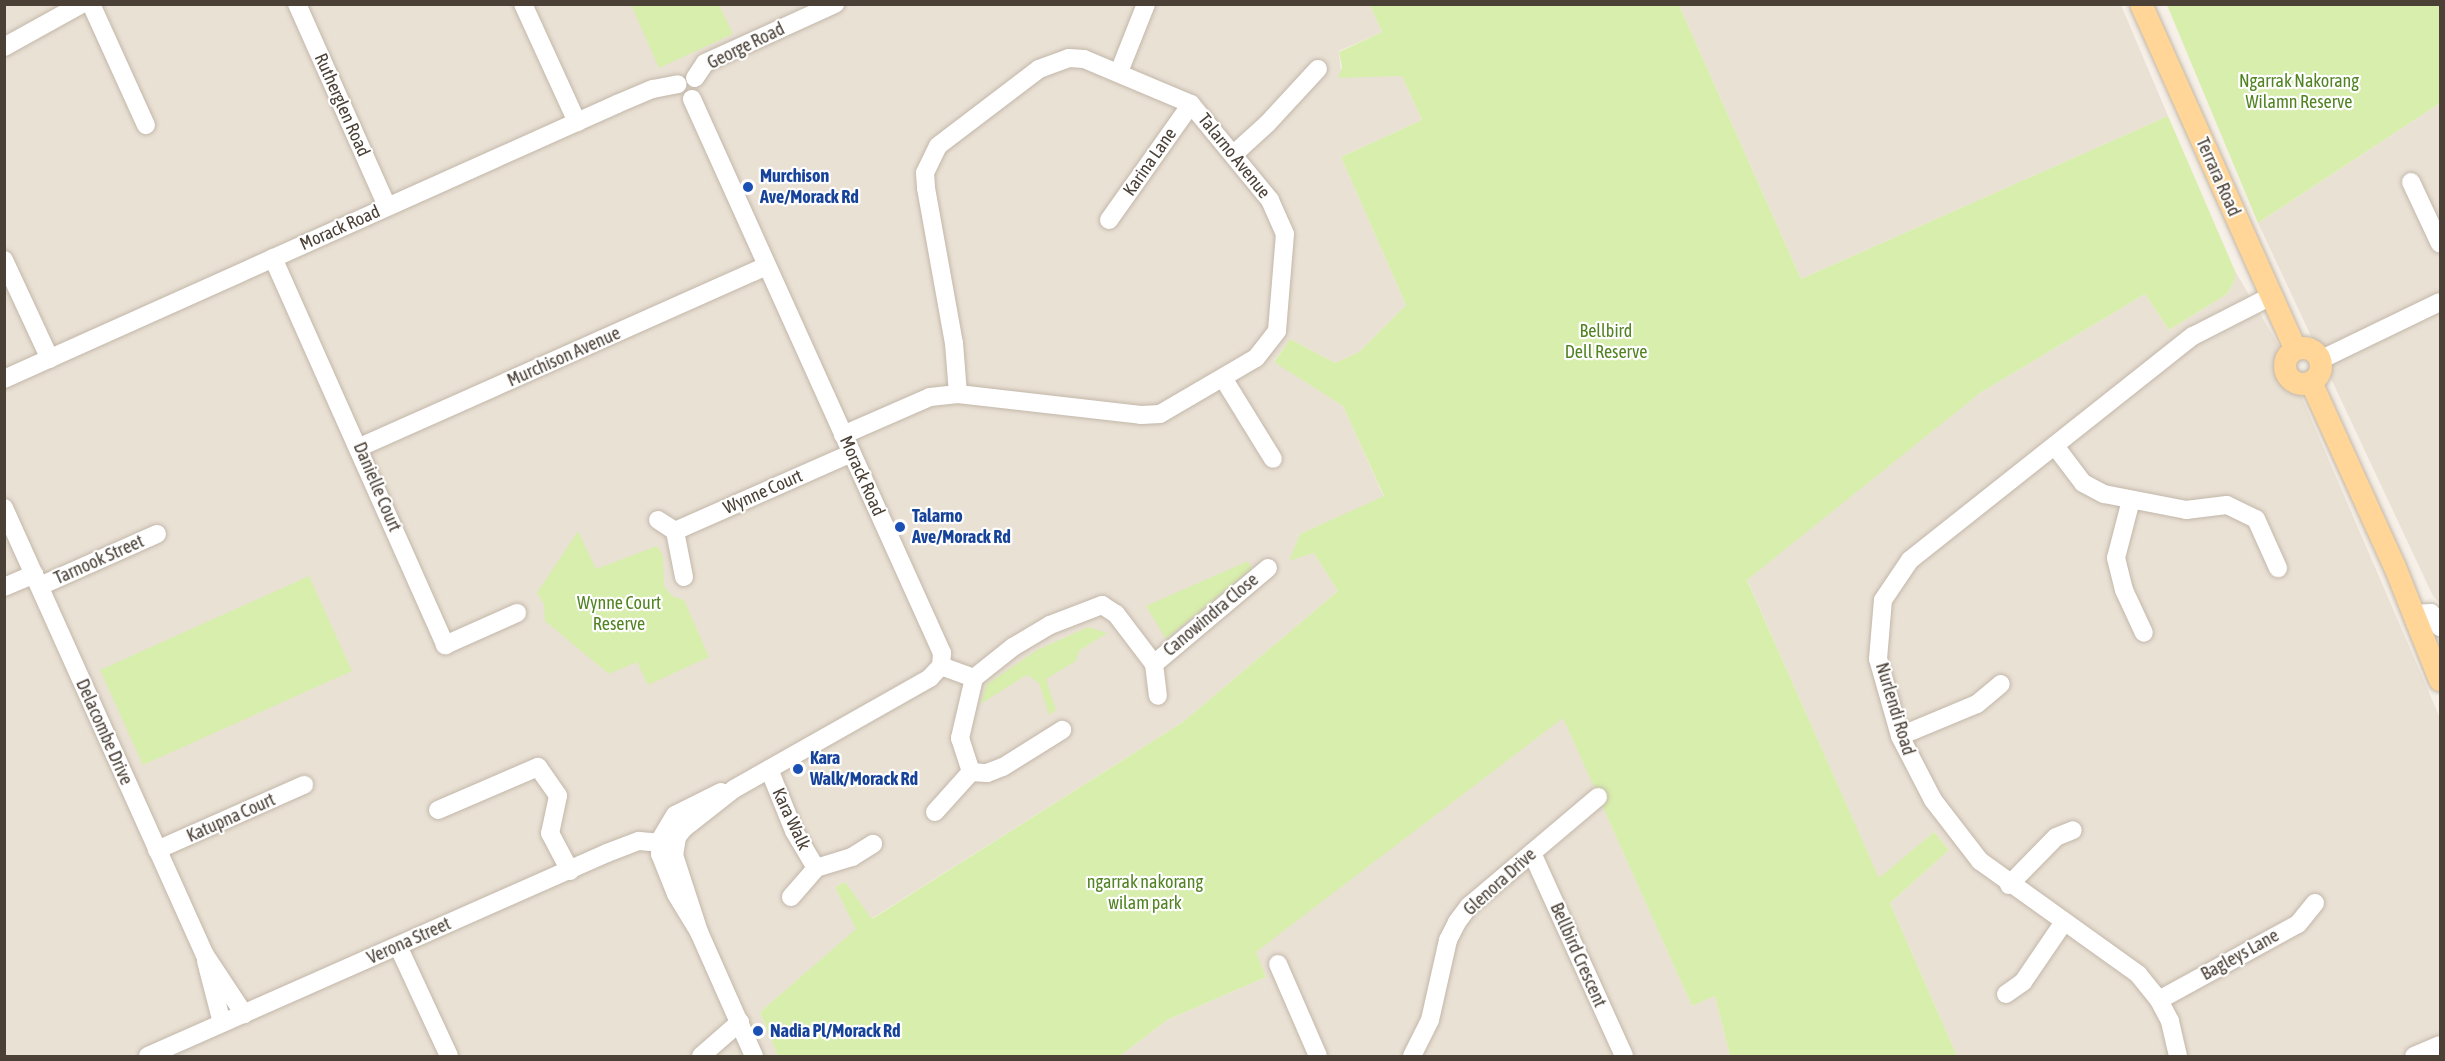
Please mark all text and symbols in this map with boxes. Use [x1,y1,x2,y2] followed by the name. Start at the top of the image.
[704,18,788,74] street label: George Road
[310,50,374,160] street label: Rutherglen Road
[2239,71,2359,113] park label: Ngarrak Nakorang Wilamn Reserve
[1193,109,1275,203] street label: Talarno Avenue
[1119,124,1181,200] street label: Karina Lane
[2191,134,2245,220] street label: Terrara Road
[760,166,859,208] place label: Murchison Ave/Morack Rd
[741,180,755,194] marker: Murchison Ave/Morack Rd
[297,201,383,255] street label: Morack Road
[1565,321,1647,364] park label: Bellbird Dell Reserve
[504,322,624,392] street label: Murchison Avenue
[835,433,889,519] street label: Morack Road
[348,439,406,535] street label: Danielle Court
[720,465,806,519] street label: Wynne Court
[912,506,1011,548] place label: Talarno Ave/Morack Rd
[893,520,907,534] marker: Talarno Ave/Morack Rd
[51,531,147,589] street label: Tarnook Street
[1159,569,1263,661] street label: Canowindra Close
[577,593,661,636] park label: Wynne Court Reserve
[1871,660,1919,758] street label: Nurlendi Road
[71,676,137,788] street label: Delacombe Drive
[810,748,918,790] place label: Kara Walk/Morack Rd
[791,762,805,776] marker: Kara Walk/Morack Rd
[767,784,815,854] street label: Kara Walk
[183,789,279,847] street label: Katupna Court
[1459,844,1541,920] street label: Glenora Drive
[1087,872,1203,914] park label: ngarrak nakorang wilam park
[1545,899,1611,1011] street label: Bellbird Crescent
[364,913,454,969] street label: Verona Street
[2197,925,2283,985] street label: Bagleys Lane
[770,1020,901,1042] place label: Nadia Pl/Morack Rd
[751,1024,765,1038] marker: Nadia Pl/Morack Rd

